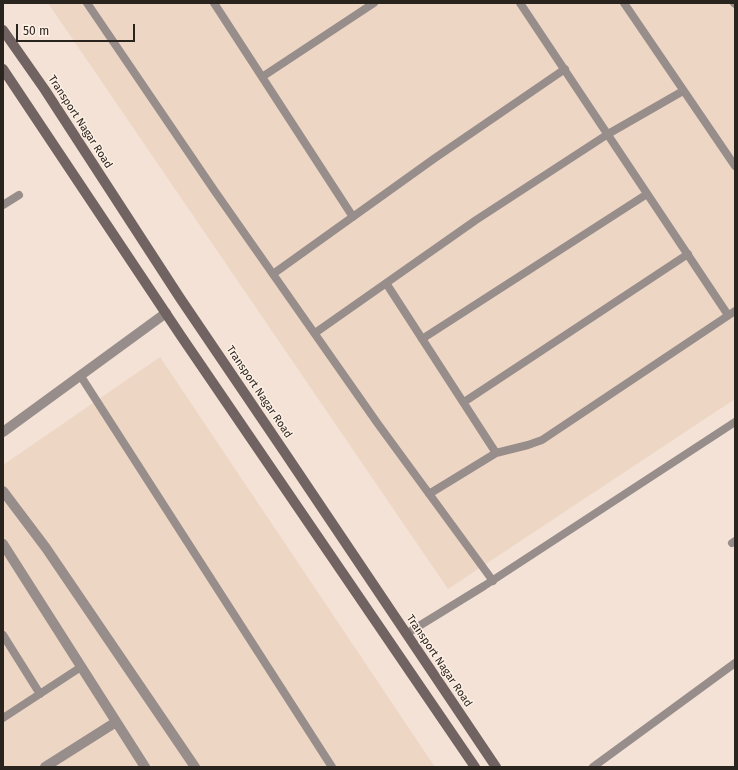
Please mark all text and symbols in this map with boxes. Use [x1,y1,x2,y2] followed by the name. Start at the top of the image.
[18,16,137,42] scale bar
[23,24,49,38] text: 50 m
[45,73,115,171] street label: Transport Nagar Road
[223,343,295,441] street label: Transport Nagar Road
[403,612,475,710] street label: Transport Nagar Road

